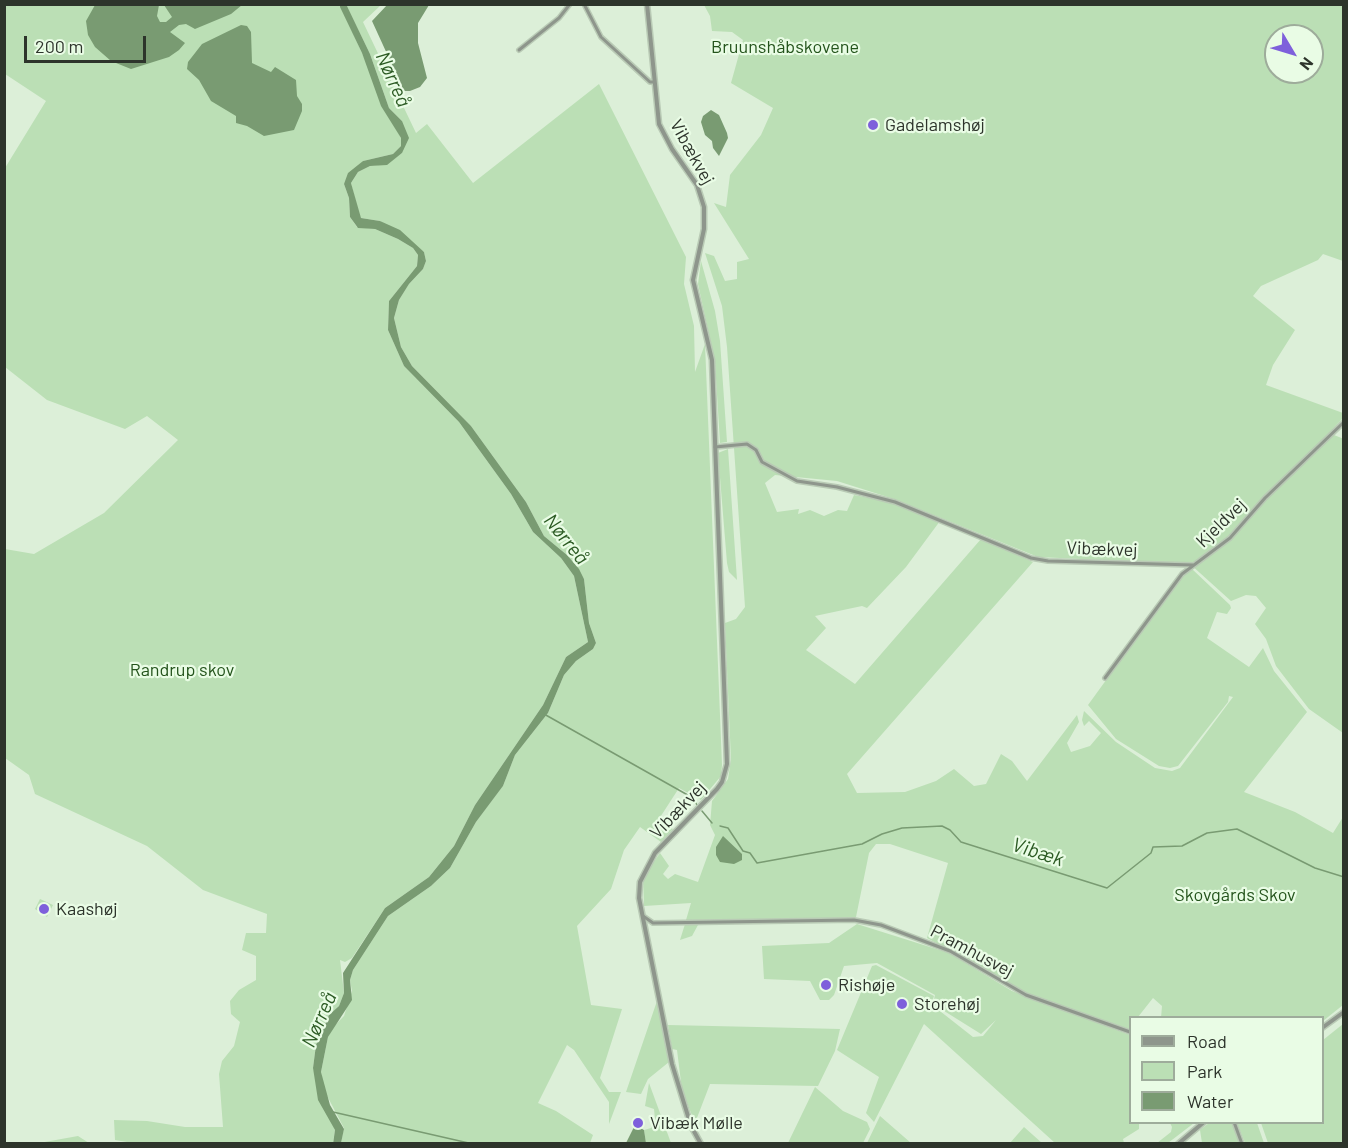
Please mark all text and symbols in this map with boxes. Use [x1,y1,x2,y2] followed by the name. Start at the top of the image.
[27,24,148,62] scale bar
[1264,24,1324,84] north arrow
[35,35,83,57] text: 200 m
[711,36,859,58] park label: Bruunshåbskovene
[370,48,416,110] water label: Nørreå
[1296,54,1318,74] text: N
[885,114,985,136] place label: Gadelamshøj
[665,116,719,188] street label: Vibækvej
[866,118,880,132] marker: Gadelamshøj
[1191,494,1251,552] street label: Kjeldvej
[539,509,593,569] water label: Nørreå
[1066,537,1138,561] street label: Vibækvej
[130,659,234,681] park label: Randrup skov
[645,777,711,843] street label: Vibækvej
[1009,832,1067,872] water label: Vibæk
[1174,884,1296,906] park label: Skovgårds Skov
[56,898,118,920] place label: Kaashøj
[37,902,51,916] marker: Kaashøj
[927,920,1017,982] street label: Pramhusvej
[838,974,895,996] place label: Rishøje
[819,978,833,992] marker: Rishøje
[296,989,342,1051] water label: Nørreå
[914,993,980,1015] place label: Storehøj
[895,997,909,1011] marker: Storehøj
[1129,1016,1324,1124] legend
[1187,1030,1227,1052] text: Road
[1187,1060,1222,1082] text: Park
[1187,1090,1234,1112] text: Water
[650,1112,743,1134] place label: Vibæk Mølle
[631,1116,645,1130] marker: Vibæk Mølle

